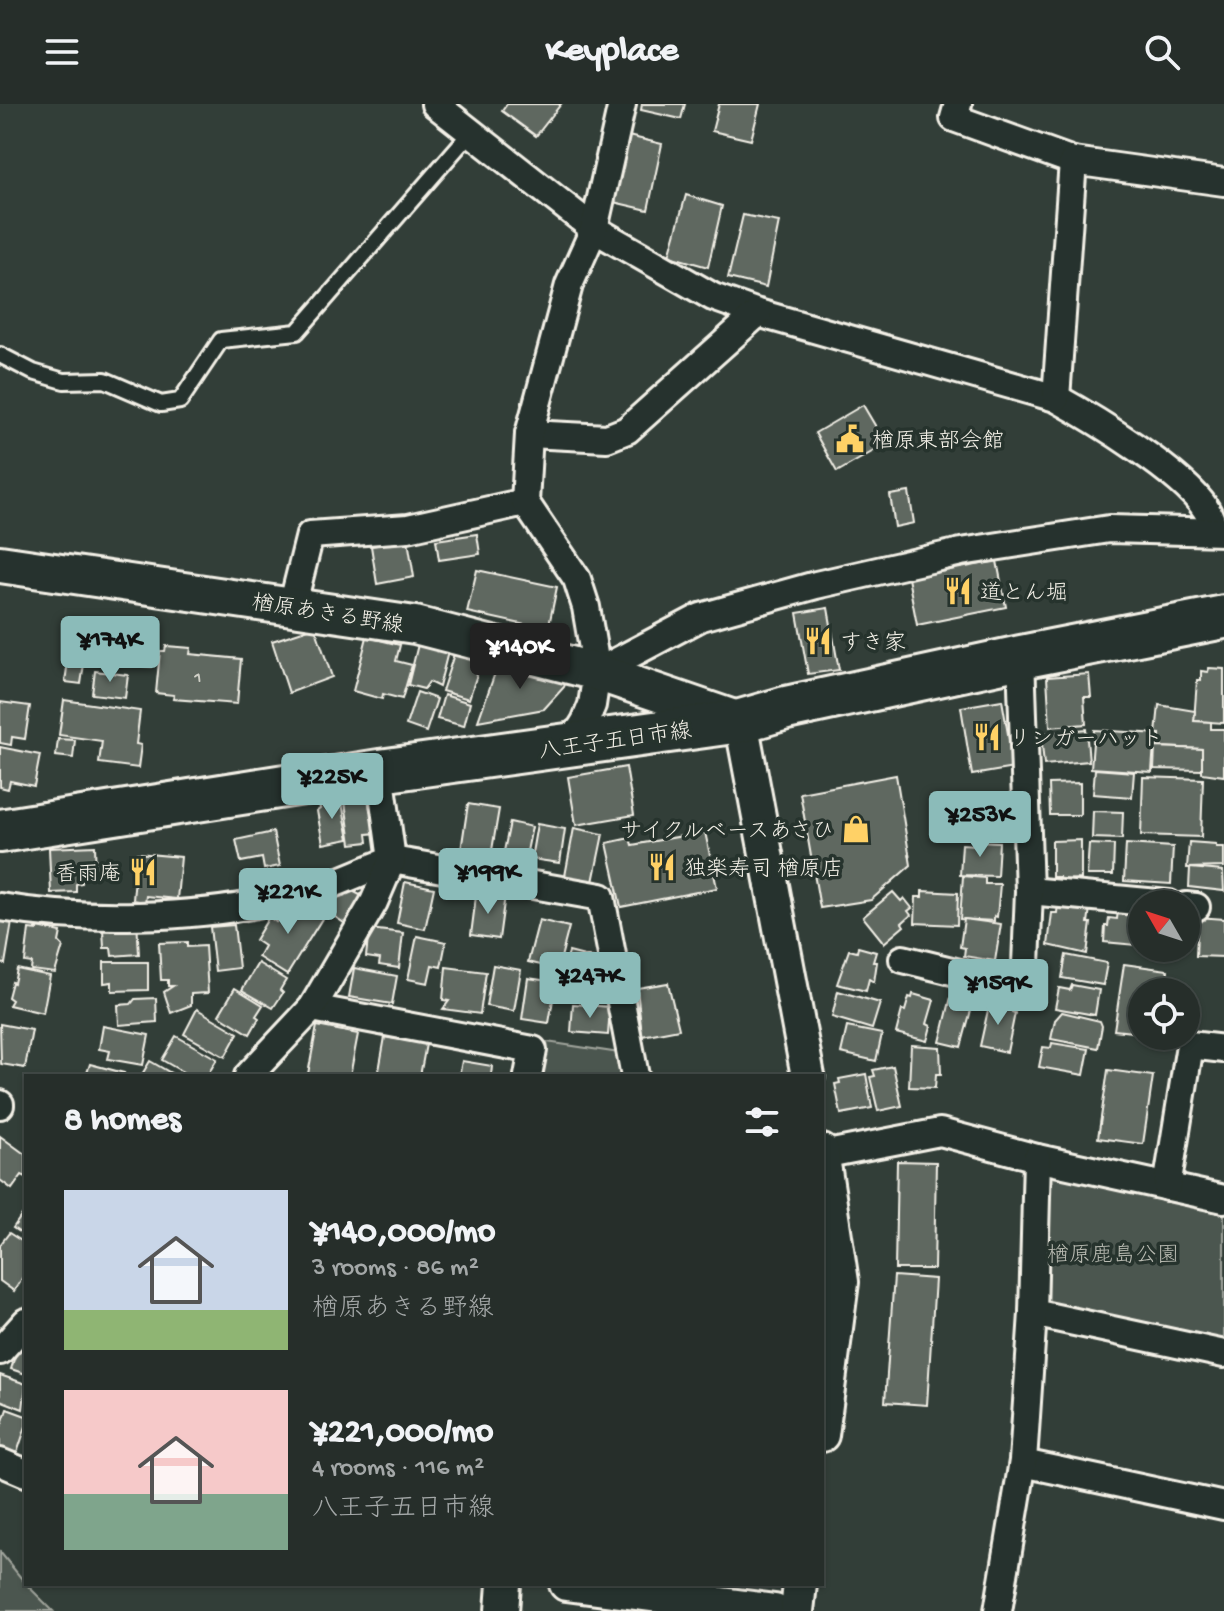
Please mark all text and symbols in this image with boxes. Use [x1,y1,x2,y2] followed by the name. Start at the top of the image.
[40,30,84,74] icon: menu
[1140,30,1184,74] icon: search
[546,31,678,74] text: Keyplace
[835,424,865,454] public building icon: 楢原東部会館
[872,429,1004,456] place label: 楢原東部会館
[943,576,973,606] restaurant icon: 道とん堀
[980,581,1068,608] place label: 道とん堀
[250,590,405,641] street label: 楢原あきる野線
[54,616,166,684] pin: ¥174K
[464,623,576,691] pin: ¥140K
[79,626,141,657] text: ¥174K
[803,626,833,656] restaurant icon: すき家
[840,631,906,658] place label: すき家
[488,633,552,664] text: ¥140K
[193,668,202,689] house number: 1
[537,718,694,767] street label: 八王子五日市線
[972,722,1002,752] restaurant icon: リンガーハット
[1009,728,1163,754] place label: リンガーハット
[276,753,388,821] pin: ¥225K
[299,763,365,794] text: ¥225K
[924,791,1036,859] pin: ¥253K
[947,801,1013,832] text: ¥253K
[841,814,871,844] shop icon: サイクルベースあさひ
[620,820,834,846] place label: サイクルベースあさひ
[432,848,544,916] pin: ¥199K
[647,852,677,882] restaurant icon: 独楽寿司 楢原店
[128,857,158,887] restaurant icon: 香雨庵
[684,857,843,884] place label: 独楽寿司 楢原店
[457,858,519,889] text: ¥199K
[55,862,121,889] place label: 香雨庵
[232,868,344,936] pin: ¥221K
[257,878,319,909] text: ¥221K
[1128,890,1200,962] north arrow
[1128,890,1200,1050] map controls
[534,952,646,1020] pin: ¥247K
[942,959,1054,1027] pin: ¥159K
[558,962,622,993] text: ¥247K
[966,969,1030,1000] text: ¥159K
[1128,978,1200,1050] button: locate
[740,1100,784,1144] icon: filters
[64,1102,181,1142] text: 8 homes
[312,1214,495,1254] text: ¥140,000/mo
[128,1222,224,1318] icon: home
[1047,1243,1179,1270] park label: 楢原鹿島公園
[312,1254,479,1285] text: 3 rooms · 86 m²
[312,1295,493,1326] text: 楢原あきる野線
[312,1414,493,1454] text: ¥221,000/mo
[128,1422,224,1518] icon: home
[312,1454,484,1485] text: 4 rooms · 116 m²
[312,1495,494,1526] text: 八王子五日市線

